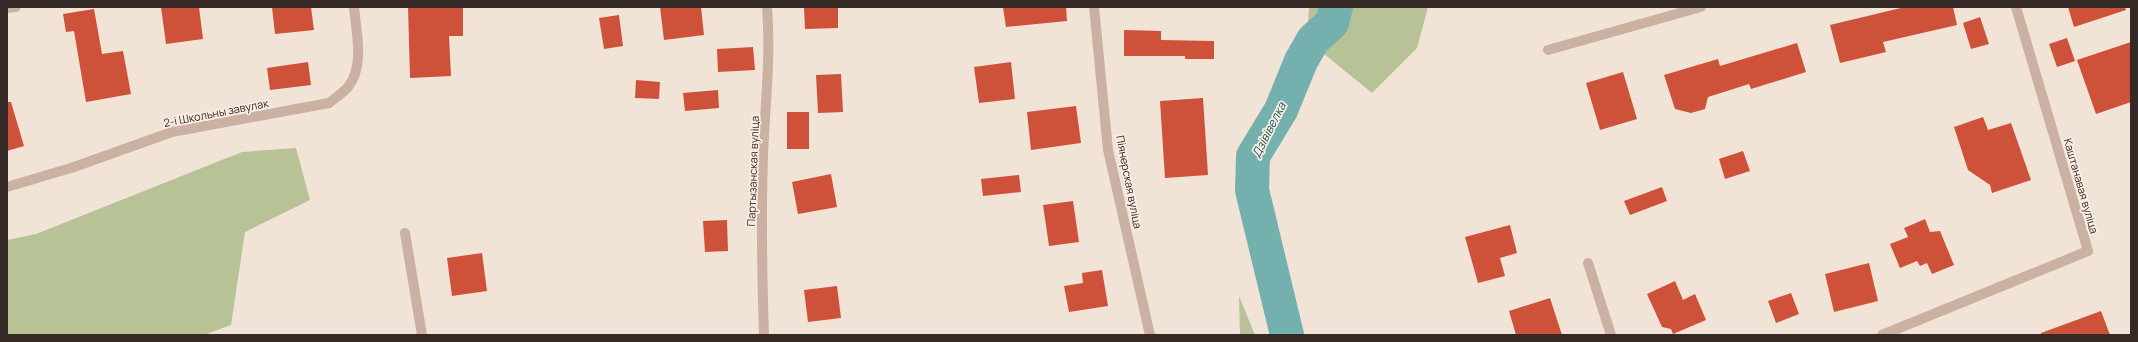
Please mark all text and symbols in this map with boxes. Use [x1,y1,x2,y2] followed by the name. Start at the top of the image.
[162,95,270,130] street label: 2-і Школьны завулак
[1247,98,1290,160] water label: Дзівівелка
[743,115,762,226] street label: Партызанская вуліца
[1113,134,1146,230] street label: Піянерская вуліца
[2061,136,2102,235] street label: Каштанавая вуліца

